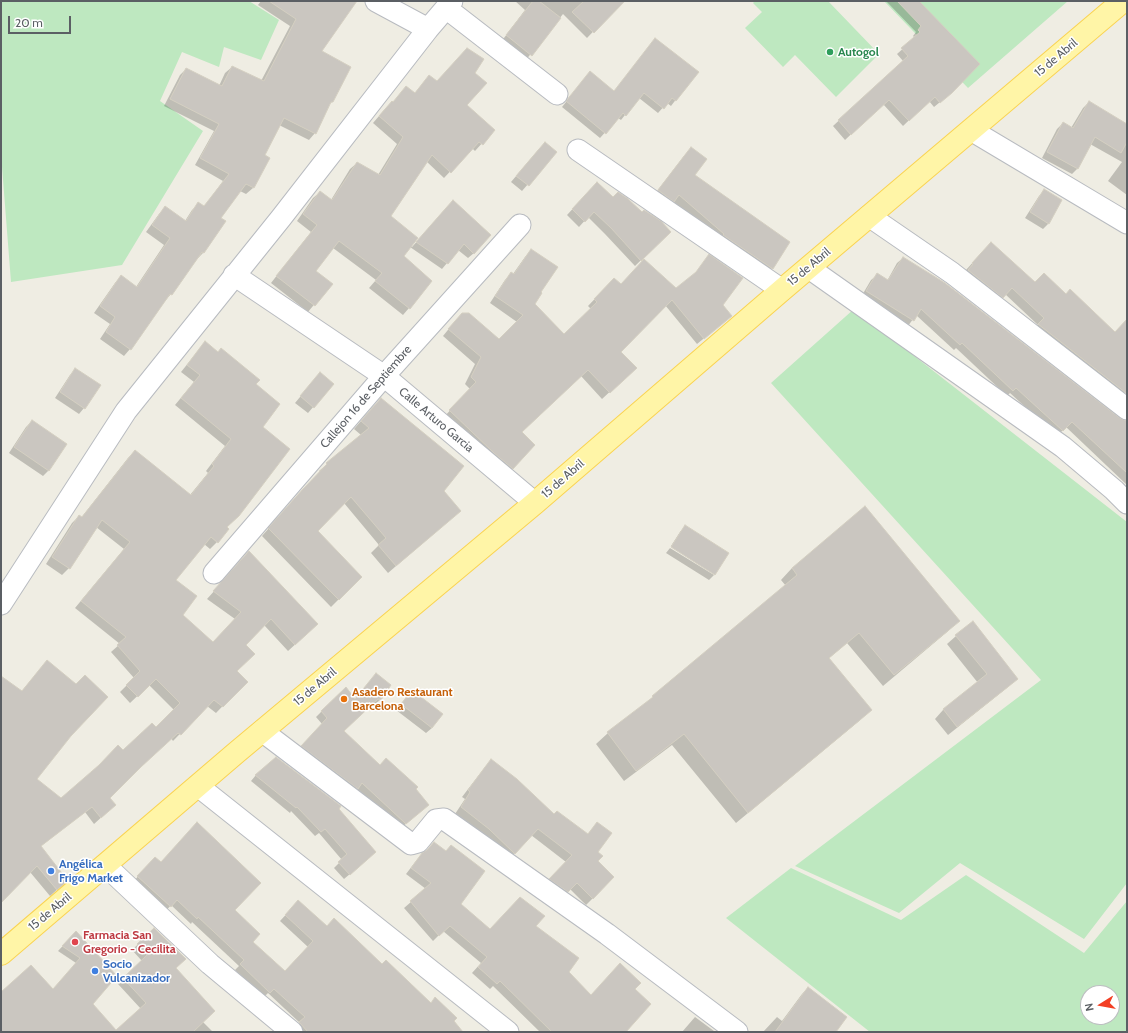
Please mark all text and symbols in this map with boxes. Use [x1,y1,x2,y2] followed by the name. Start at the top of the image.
[10,8,73,34] scale bar
[15,15,43,30] text: 20 m
[1032,36,1080,80] street label: 15 de Abril
[838,45,879,59] place label: Autogol
[825,47,835,57] marker: Autogol
[785,245,833,289] street label: 15 de Abril
[317,343,415,451] street label: Callejon 16 de Septiembre
[396,385,476,455] street label: Calle Arturo Garcia
[539,457,587,501] street label: 15 de Abril
[291,665,339,709] street label: 15 de Abril
[352,685,453,713] place label: Asadero Restaurant Barcelona
[339,694,349,704] marker: Asadero Restaurant Barcelona
[59,857,123,885] place label: Angélica Frigo Market
[46,866,56,876] marker: Angélica Frigo Market
[26,890,74,934] street label: 15 de Abril
[83,928,176,956] place label: Farmacia San Gregorio - Cecilita
[70,937,80,947] marker: Farmacia San Gregorio - Cecilita
[103,957,170,985] place label: Socio Vulcanizador
[90,966,100,976] marker: Socio Vulcanizador
[1080,985,1120,1025] north arrow
[1082,1002,1097,1012] text: N

